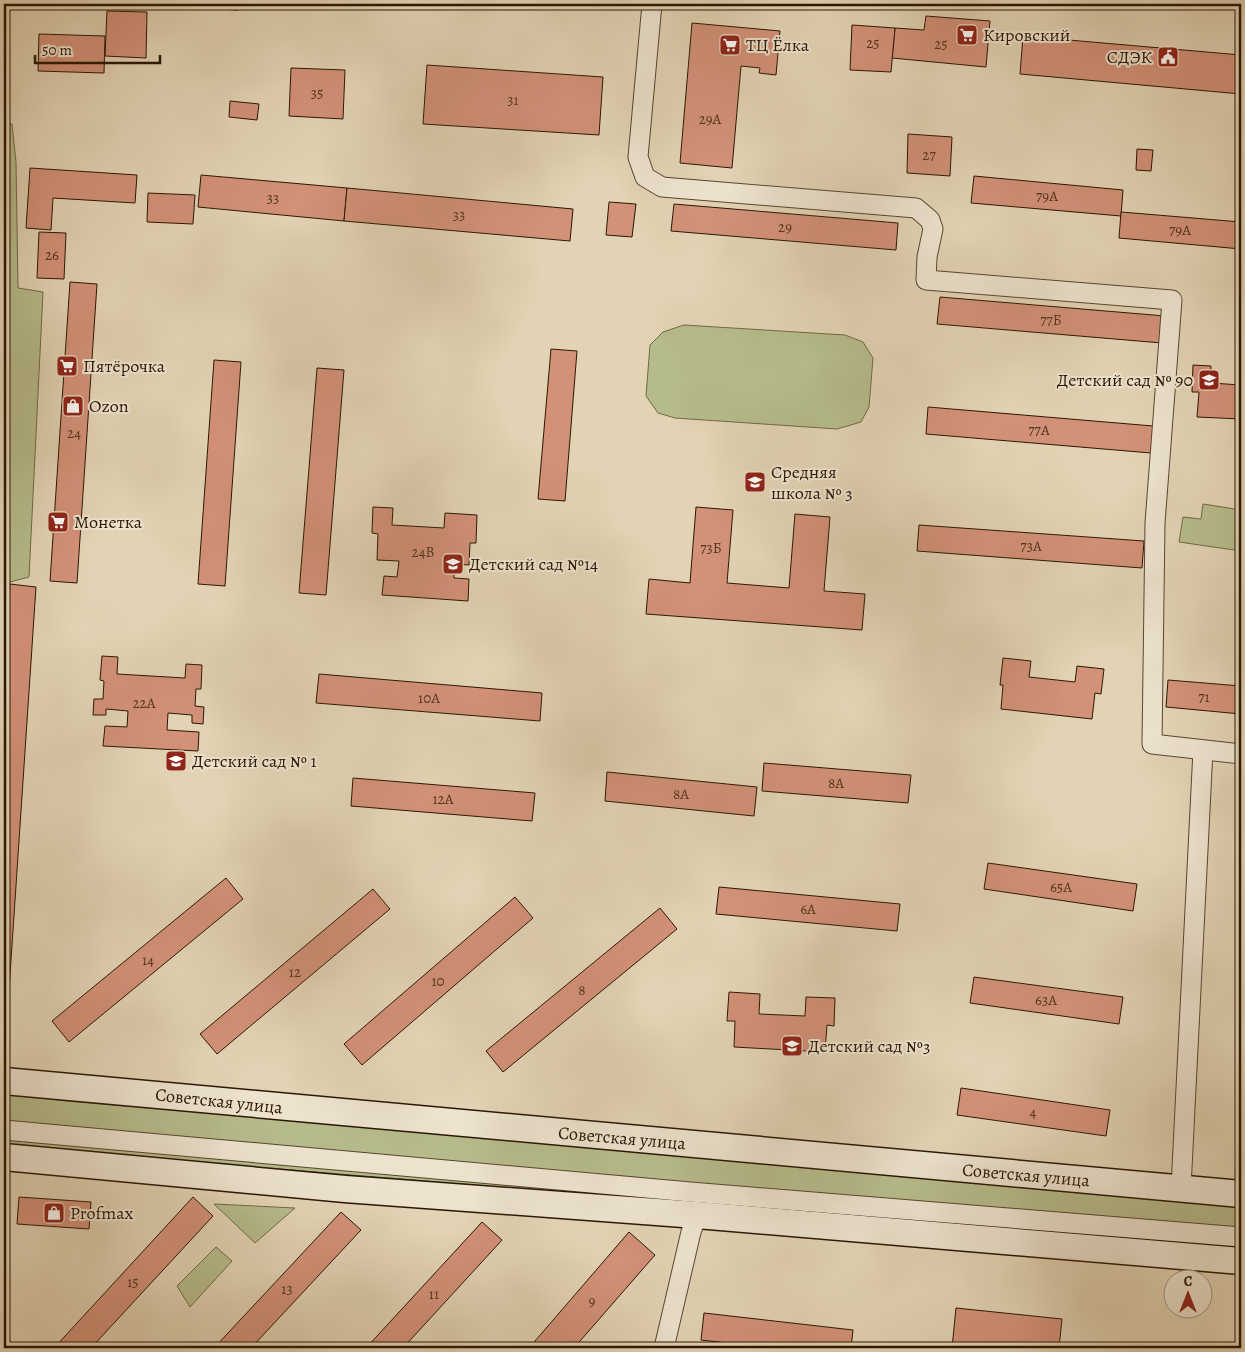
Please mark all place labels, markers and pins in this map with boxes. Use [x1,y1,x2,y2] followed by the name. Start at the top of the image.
[955,23,979,47] supermarket icon: Кировский
[983,23,1070,47] place label: Кировский
[718,33,742,57] supermarket icon: ТЦ Ёлка
[746,33,810,57] place label: ТЦ Ёлка
[1107,45,1153,69] place label: СДЭК
[1156,45,1180,69] public building icon: СДЭК
[55,354,79,378] supermarket icon: Пятёрочка
[83,354,166,378] place label: Пятёрочка
[1057,368,1193,392] place label: Детский сад № 90
[1197,368,1221,392] school or university icon: Детский сад № 90
[61,394,85,418] shop icon: Ozon
[89,394,129,418] place label: Ozon
[771,460,853,505] place label: Средняя школа № 3
[743,470,767,494] school or university icon: Средняя школа № 3
[46,510,70,534] supermarket icon: Монетка
[74,510,143,534] place label: Монетка
[441,552,465,576] school or university icon: Детский сад №14
[469,552,598,576] place label: Детский сад №14
[164,749,188,773] school or university icon: Детский сад № 1
[192,749,317,773] place label: Детский сад № 1
[780,1034,804,1058] school or university icon: Детский сад №3
[808,1034,930,1058] place label: Детский сад №3
[42,1201,66,1225] shop icon: Profmax
[70,1201,134,1225] place label: Profmax

